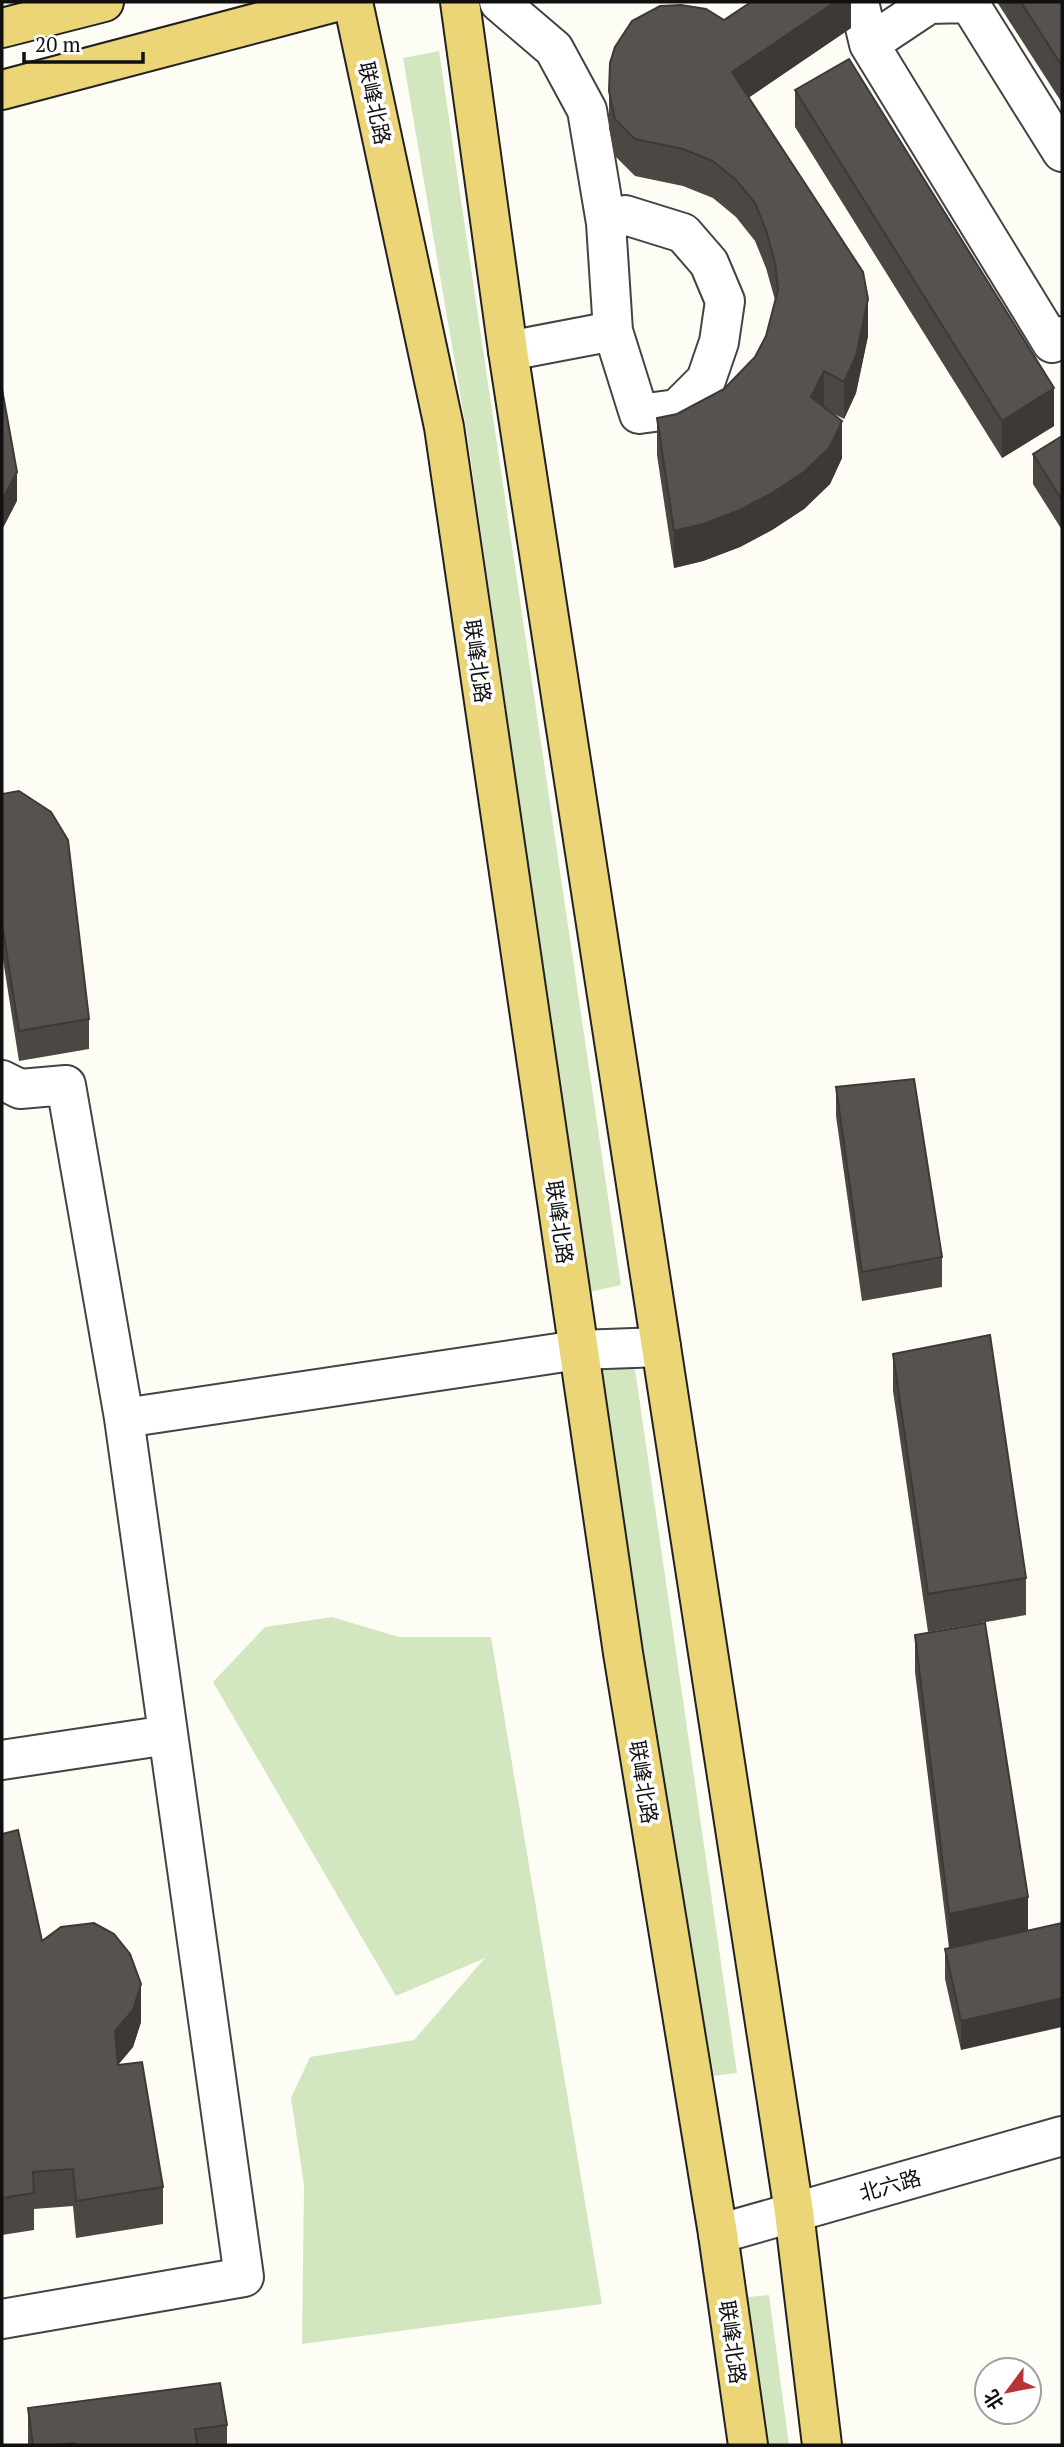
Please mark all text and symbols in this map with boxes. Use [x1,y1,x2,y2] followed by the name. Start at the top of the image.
[24,21,144,65] scale bar
[35,30,81,58] text: 20 m
[353,59,397,147] street label: 联峰北路
[458,617,498,705] street label: 联峰北路
[540,1178,580,1266] street label: 联峰北路
[624,1738,664,1826] street label: 联峰北路
[856,2163,924,2207] street label: 北六路
[713,2298,753,2386] street label: 联峰北路
[973,2356,1043,2426] north arrow
[978,2386,1009,2415] text: 北

